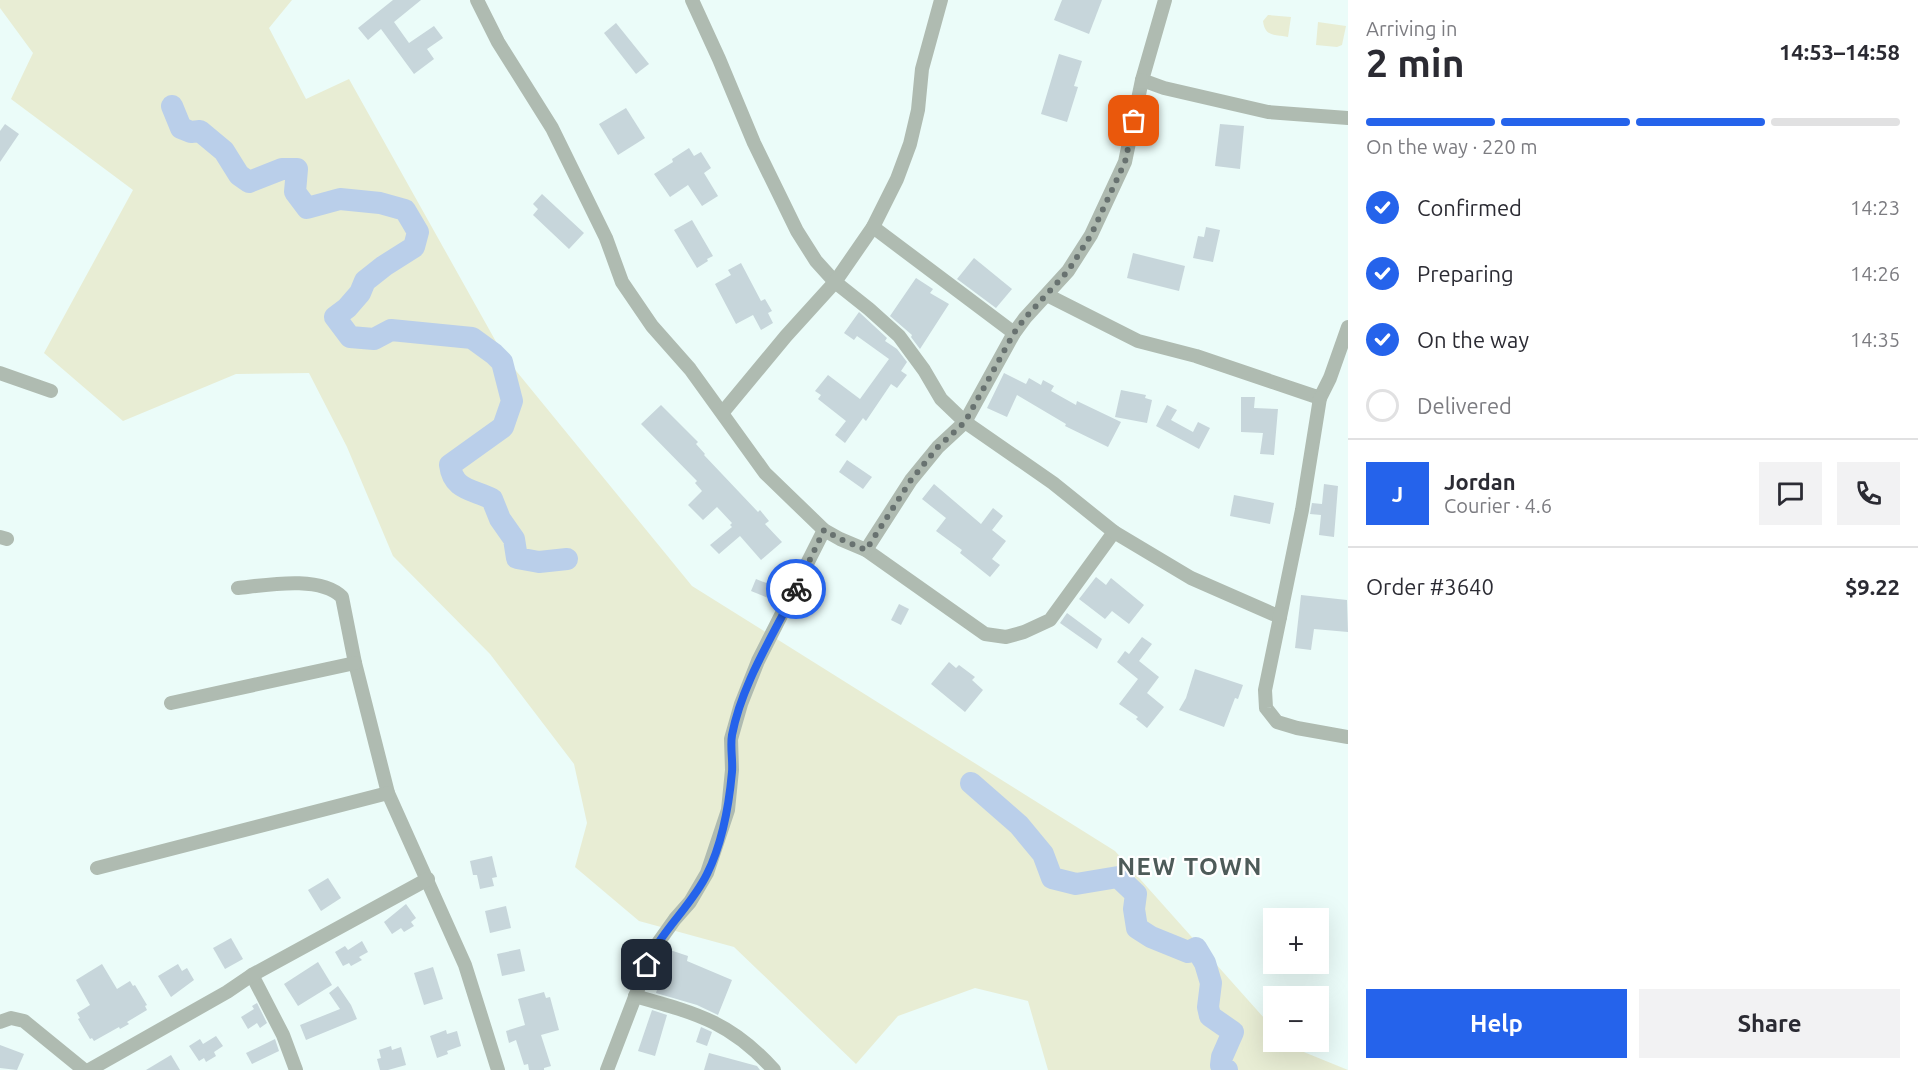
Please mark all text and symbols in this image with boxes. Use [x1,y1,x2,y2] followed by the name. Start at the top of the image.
[1366,17,1457,40] text: Arriving in
[1779,39,1900,64] text: 14:53–14:58
[1366,41,1465,84] text: 2 min
[1108,95,1159,146] pin
[1117,104,1150,137] icon: bag
[1366,135,1538,158] text: On the way · 220 m
[1366,191,1399,224] icon: check
[1417,195,1522,220] text: Confirmed
[1850,196,1900,219] text: 14:23
[1366,257,1399,290] icon: check
[1417,261,1514,286] text: Preparing
[1850,262,1900,285] text: 14:26
[1366,323,1399,356] icon: check
[1417,327,1529,352] text: On the way
[1850,328,1900,351] text: 14:35
[1417,393,1512,418] text: Delivered
[1759,462,1822,525] button: chat
[1837,462,1900,525] button: phone
[1444,469,1516,494] text: Jordan
[1392,481,1403,506] text: J
[1444,494,1552,517] text: Courier · 4.6
[766,559,826,619] courier
[780,573,813,606] icon: bike
[1366,574,1494,599] text: Order #3640
[1845,574,1900,599] text: $9.22
[1117,853,1263,880] district label: NEW TOWN
[1263,908,1329,1052] map controls
[1263,908,1329,974] button: +
[621,939,672,990] pin
[630,948,663,981] icon: home
[1263,986,1329,1052] button: −
[1366,989,1627,1058] button: Help
[1639,989,1900,1058] button: Share

